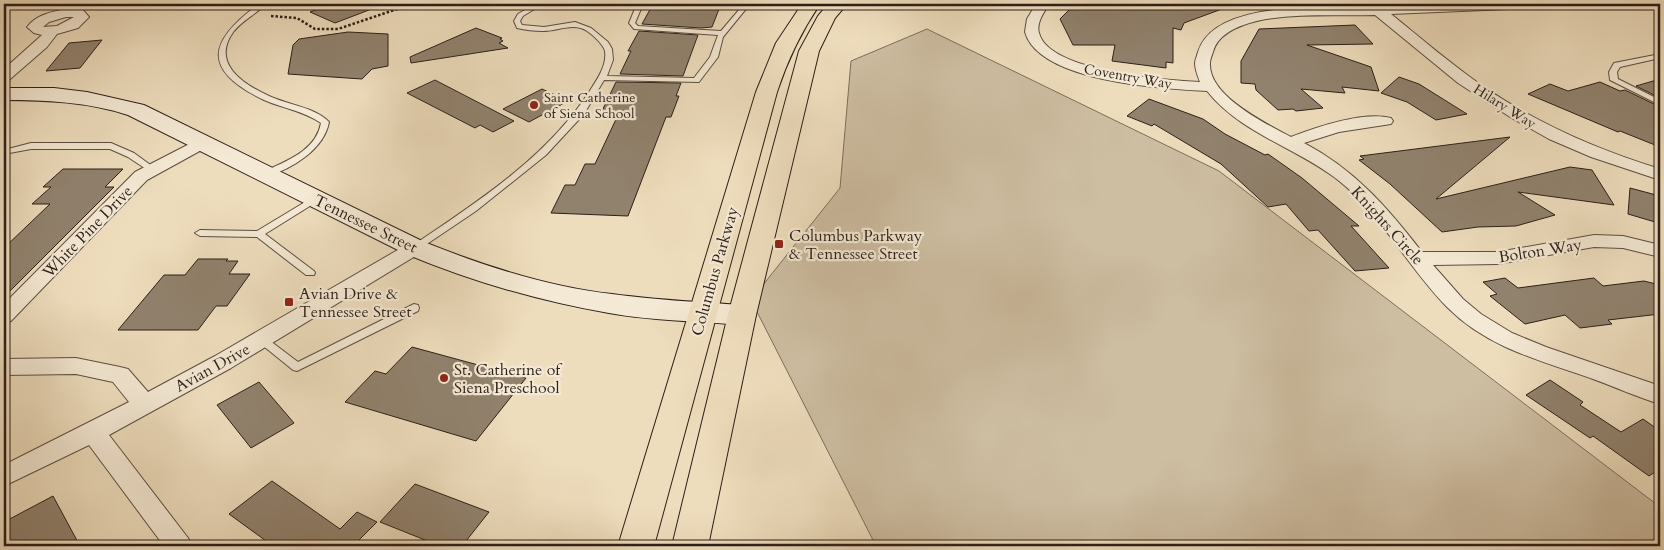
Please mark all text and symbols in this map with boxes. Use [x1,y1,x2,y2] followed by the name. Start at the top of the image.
[1082,59,1174,94] street label: Coventry Way
[1470,80,1540,133] street label: Hilary Way
[544,88,636,123] place label: Saint Catherine of Siena School
[528,99,540,111] marker: Saint Catherine of Siena School
[37,181,138,284] street label: White Pine Drive
[1346,181,1429,270] street label: Knights Circle
[310,189,421,258] street label: Tennessee Street
[686,204,744,338] street label: Columbus Parkway
[789,225,923,265] place label: Columbus Parkway & Tennessee Street
[1497,233,1584,268] street label: Bolton Way
[773,238,785,250] marker: Columbus Parkway & Tennessee Street
[299,283,411,323] place label: Avian Drive & Tennessee Street
[283,296,295,308] marker: Avian Drive & Tennessee Street
[171,338,254,398] street label: Avian Drive
[454,359,563,399] place label: St. Catherine of Siena Preschool
[438,372,450,384] marker: St. Catherine of Siena Preschool

